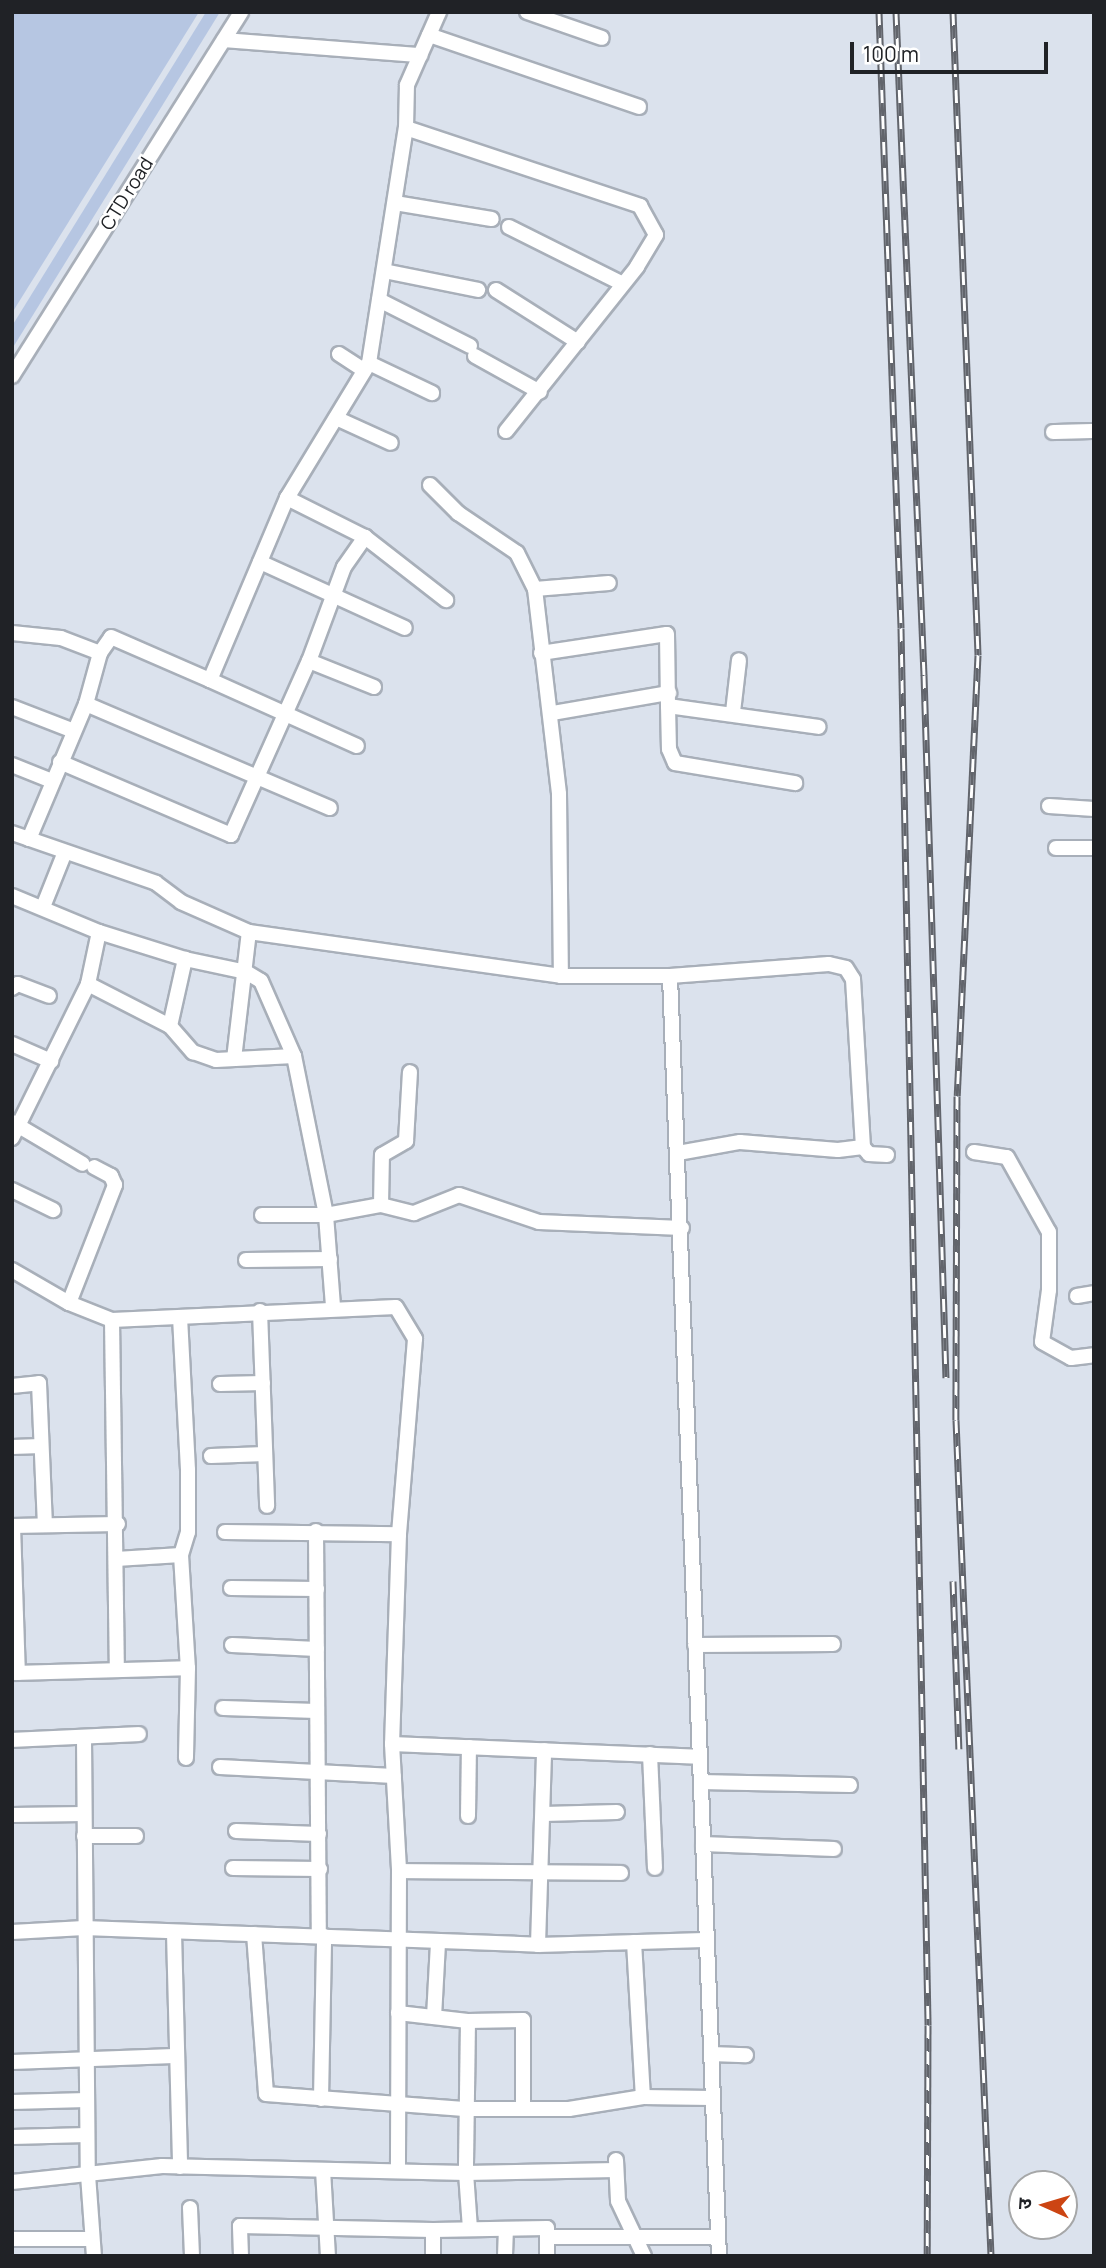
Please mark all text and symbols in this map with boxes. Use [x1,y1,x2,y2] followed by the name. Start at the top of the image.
[854,28,1052,72] scale bar
[863,40,919,68] text: 100 m
[96,154,158,234] street label: CTD road
[1008,2170,1078,2240] north arrow
[1011,2197,1037,2210] text: उ

